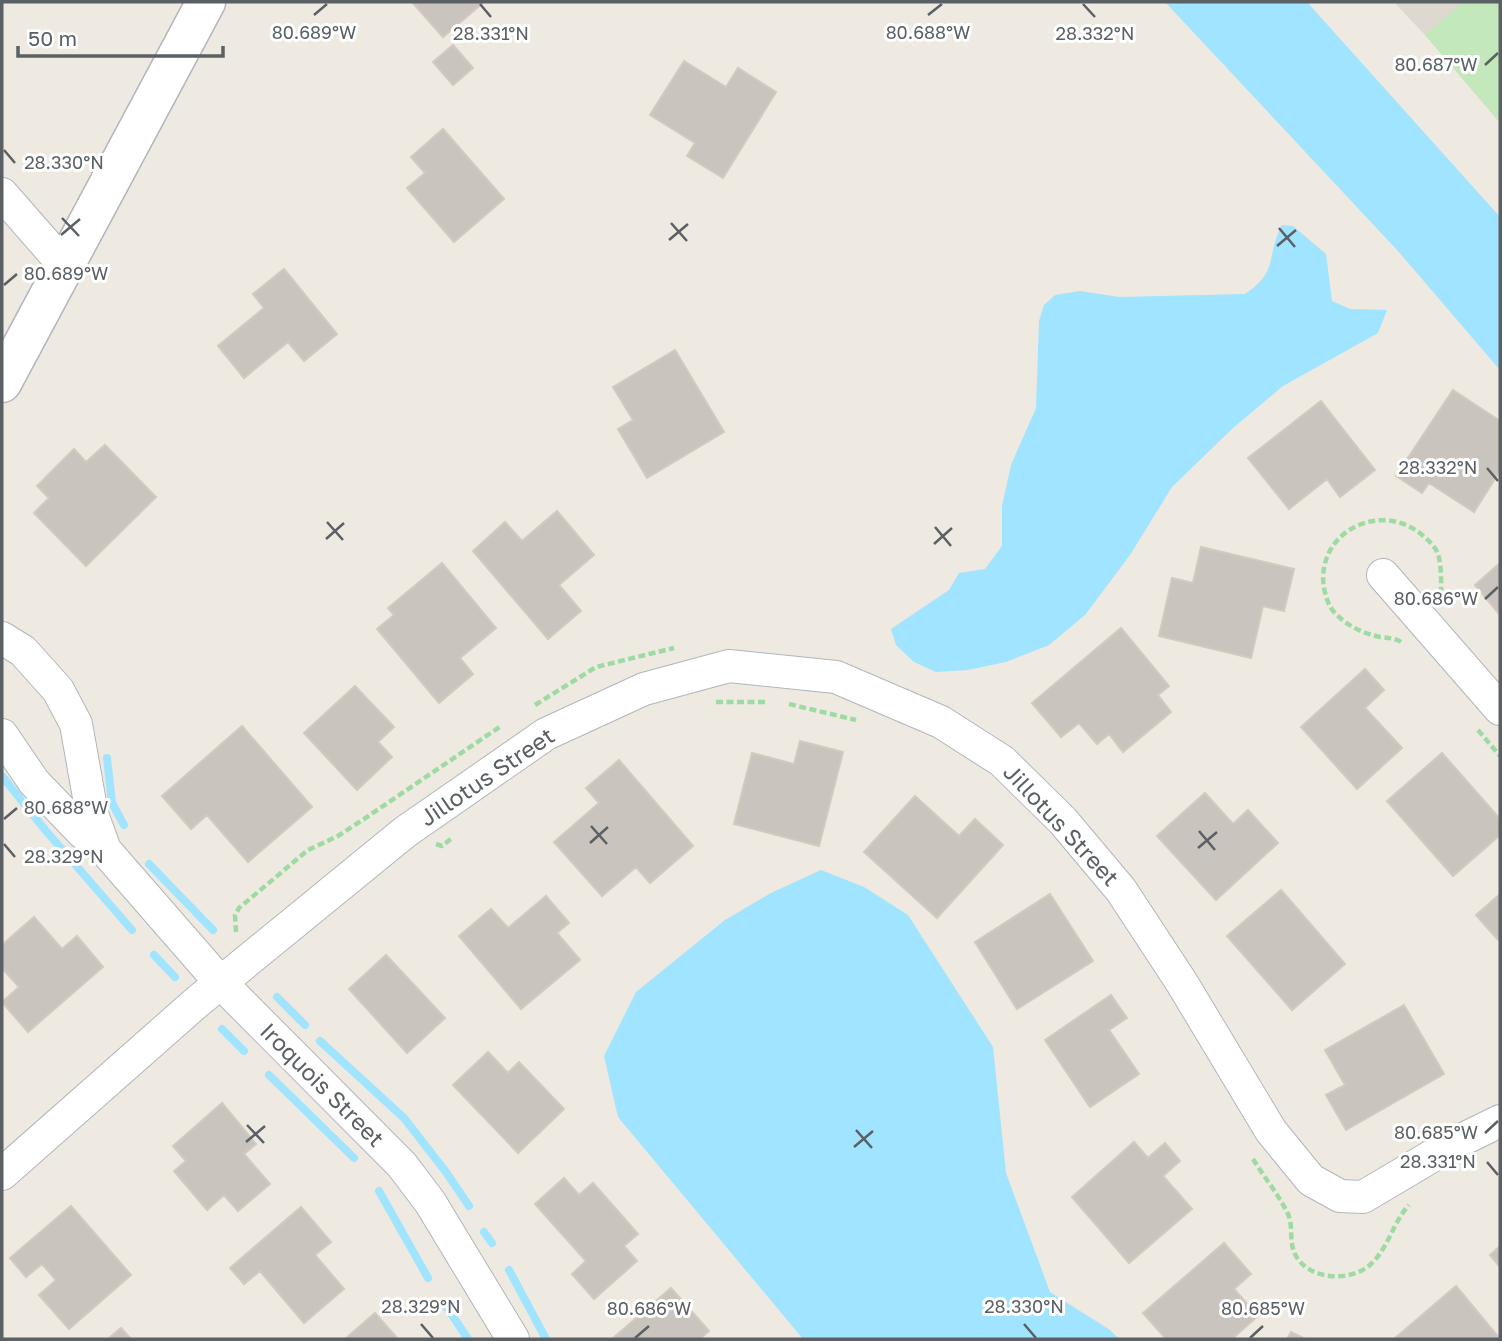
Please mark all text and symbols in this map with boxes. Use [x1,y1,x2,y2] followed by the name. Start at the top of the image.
[18,14,222,58] scale bar
[272,21,356,43] text: 80.689°W
[886,21,970,43] text: 80.688°W
[453,22,529,44] text: 28.331°N
[1055,22,1135,44] text: 28.332°N
[28,25,77,51] text: 50 m
[1394,53,1478,75] text: 80.687°W
[24,151,104,173] text: 28.330°N
[24,262,108,284] text: 80.689°W
[1398,456,1478,478] text: 28.332°N
[1394,587,1478,609] text: 80.686°W
[414,721,559,831] street label: Jillotus Street
[998,758,1125,891] street label: Jillotus Street
[24,796,108,818] text: 80.688°W
[24,845,104,867] text: 28.329°N
[255,1016,391,1152] street label: Iroquois Street
[1394,1121,1478,1143] text: 80.685°W
[1400,1150,1476,1172] text: 28.331°N
[381,1295,461,1317] text: 28.329°N
[984,1295,1064,1317] text: 28.330°N
[607,1297,691,1319] text: 80.686°W
[1221,1297,1305,1319] text: 80.685°W

